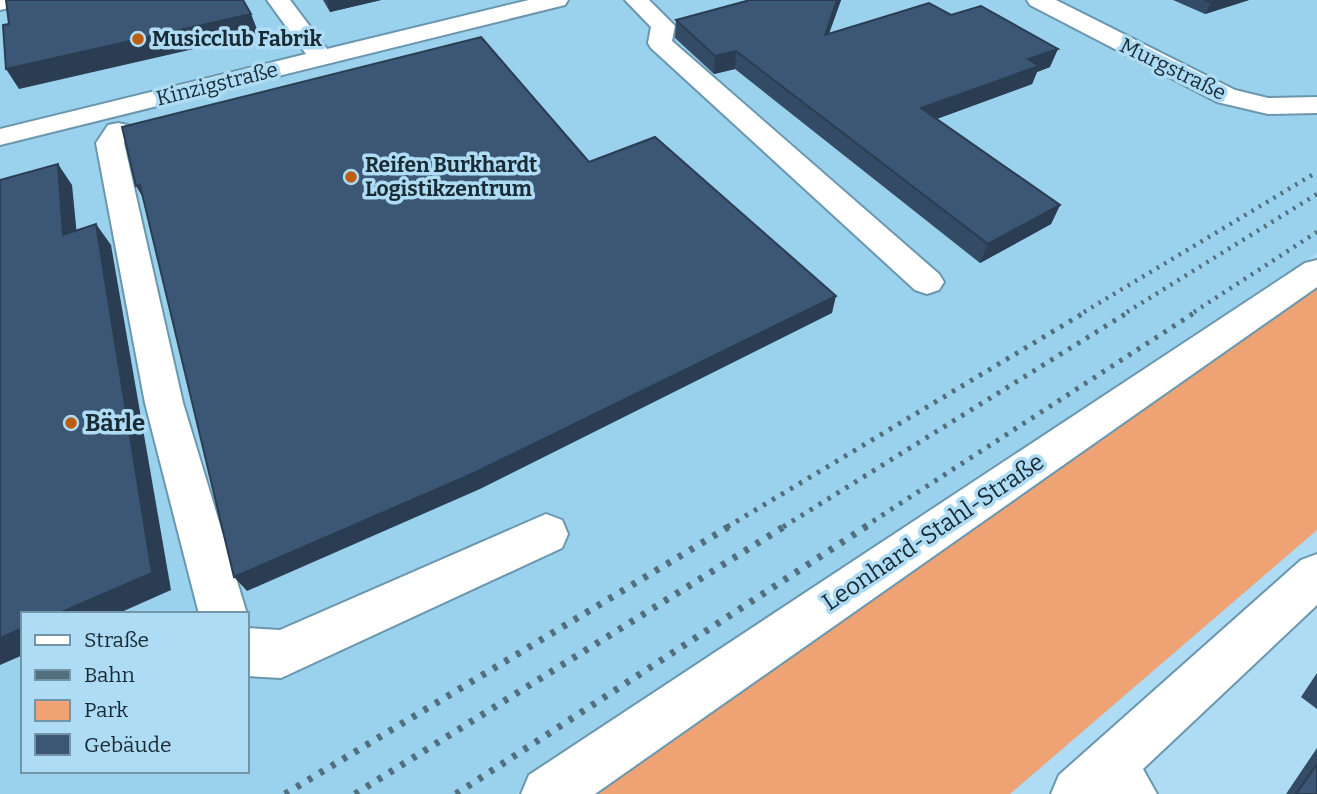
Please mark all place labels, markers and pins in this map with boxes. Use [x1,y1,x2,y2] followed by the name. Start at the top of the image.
[152,26,323,52] place label: Musicclub Fabrik
[130,31,146,47] marker: Musicclub Fabrik
[365,152,538,202] place label: Reifen Burkhardt Logistikzentrum
[343,169,359,185] marker: Reifen Burkhardt Logistikzentrum
[85,409,145,437] place label: Bärle
[63,415,79,431] marker: Bärle

